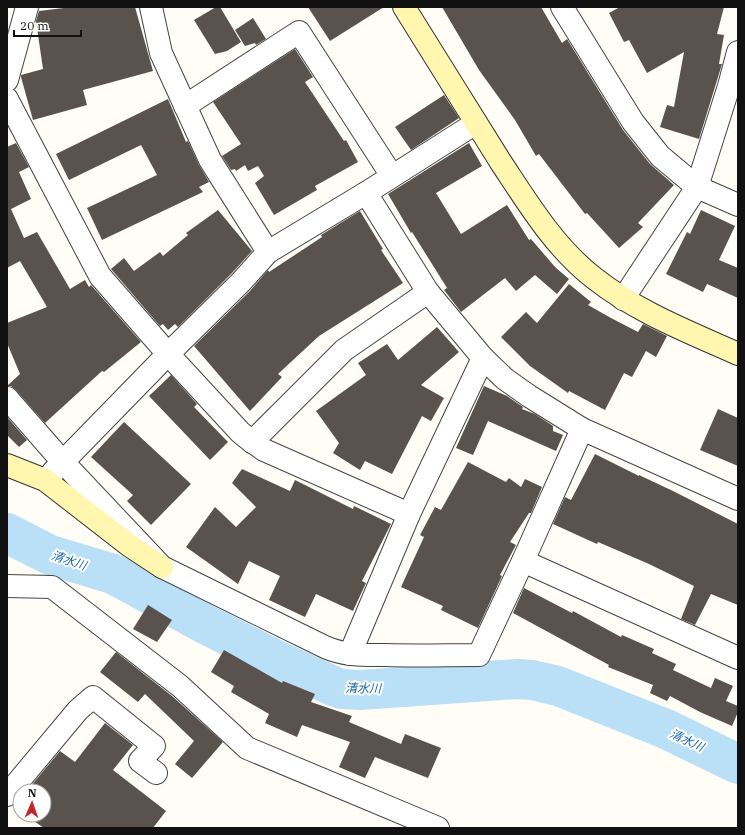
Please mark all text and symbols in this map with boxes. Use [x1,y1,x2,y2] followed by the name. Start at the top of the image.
[14,12,81,38] scale bar
[20,18,49,33] text: 20 m
[50,547,90,573] water label: 清水川
[345,680,383,696] water label: 清水川
[668,726,708,755] water label: 清水川
[12,783,52,823] north arrow
[28,786,37,800] text: N

